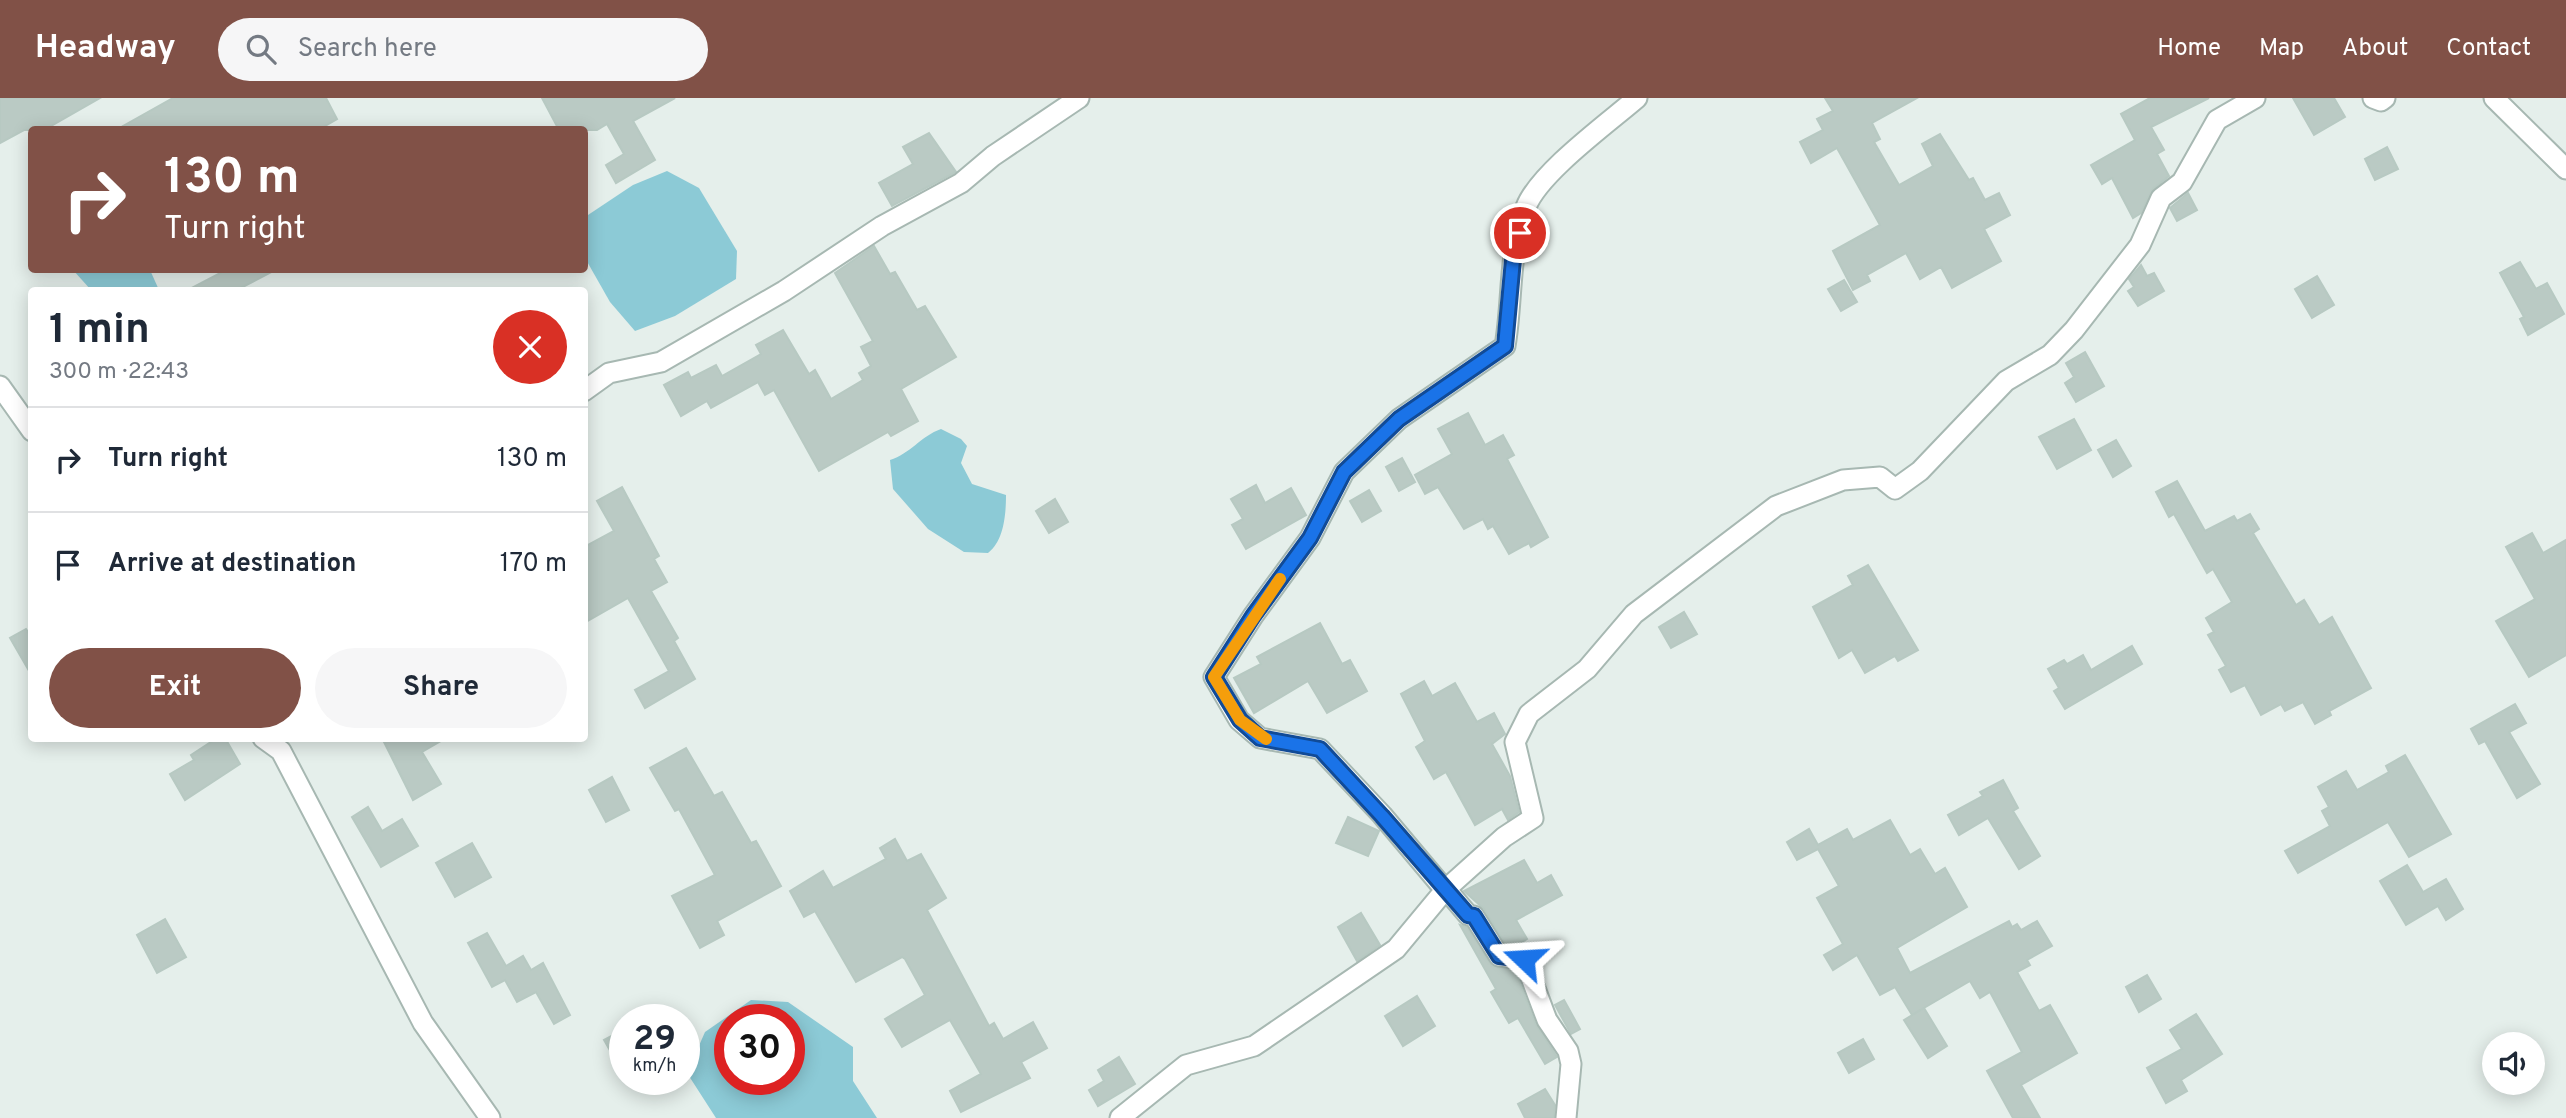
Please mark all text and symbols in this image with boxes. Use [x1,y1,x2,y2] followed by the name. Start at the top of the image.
[218,18,708,81] search box
[35,28,176,70] text: Headway
[242,30,280,68] icon: search
[298,33,437,66] text: Search here
[2157,34,2221,64] text: Home
[2259,34,2304,64] text: Map
[2342,34,2408,64] text: About
[2446,34,2531,64] text: Contact
[164,149,300,211] text: 130 m
[49,154,140,245] icon: right
[1490,203,1550,263] pin
[164,210,306,250] text: Turn right
[1501,214,1539,252] icon: arrive
[49,305,150,358] text: 1 min
[493,310,567,384] button: close
[49,358,189,387] text: 300 m · 22:43
[49,441,87,479] icon: right
[108,443,228,476] text: Turn right
[497,443,567,476] text: 130 m
[49,546,87,584] icon: arrive
[108,548,356,581] text: Arrive at destination
[500,548,567,581] text: 170 m
[49,648,301,728] button: Exit
[315,648,567,728] button: Share
[1487,922,1561,996] position arrow
[714,1004,805,1095] speed limit sign: 30
[633,1018,676,1062] text: 29
[2482,1032,2545,1095] map controls
[2482,1032,2545,1095] button: sound
[633,1055,676,1078] text: km/h

